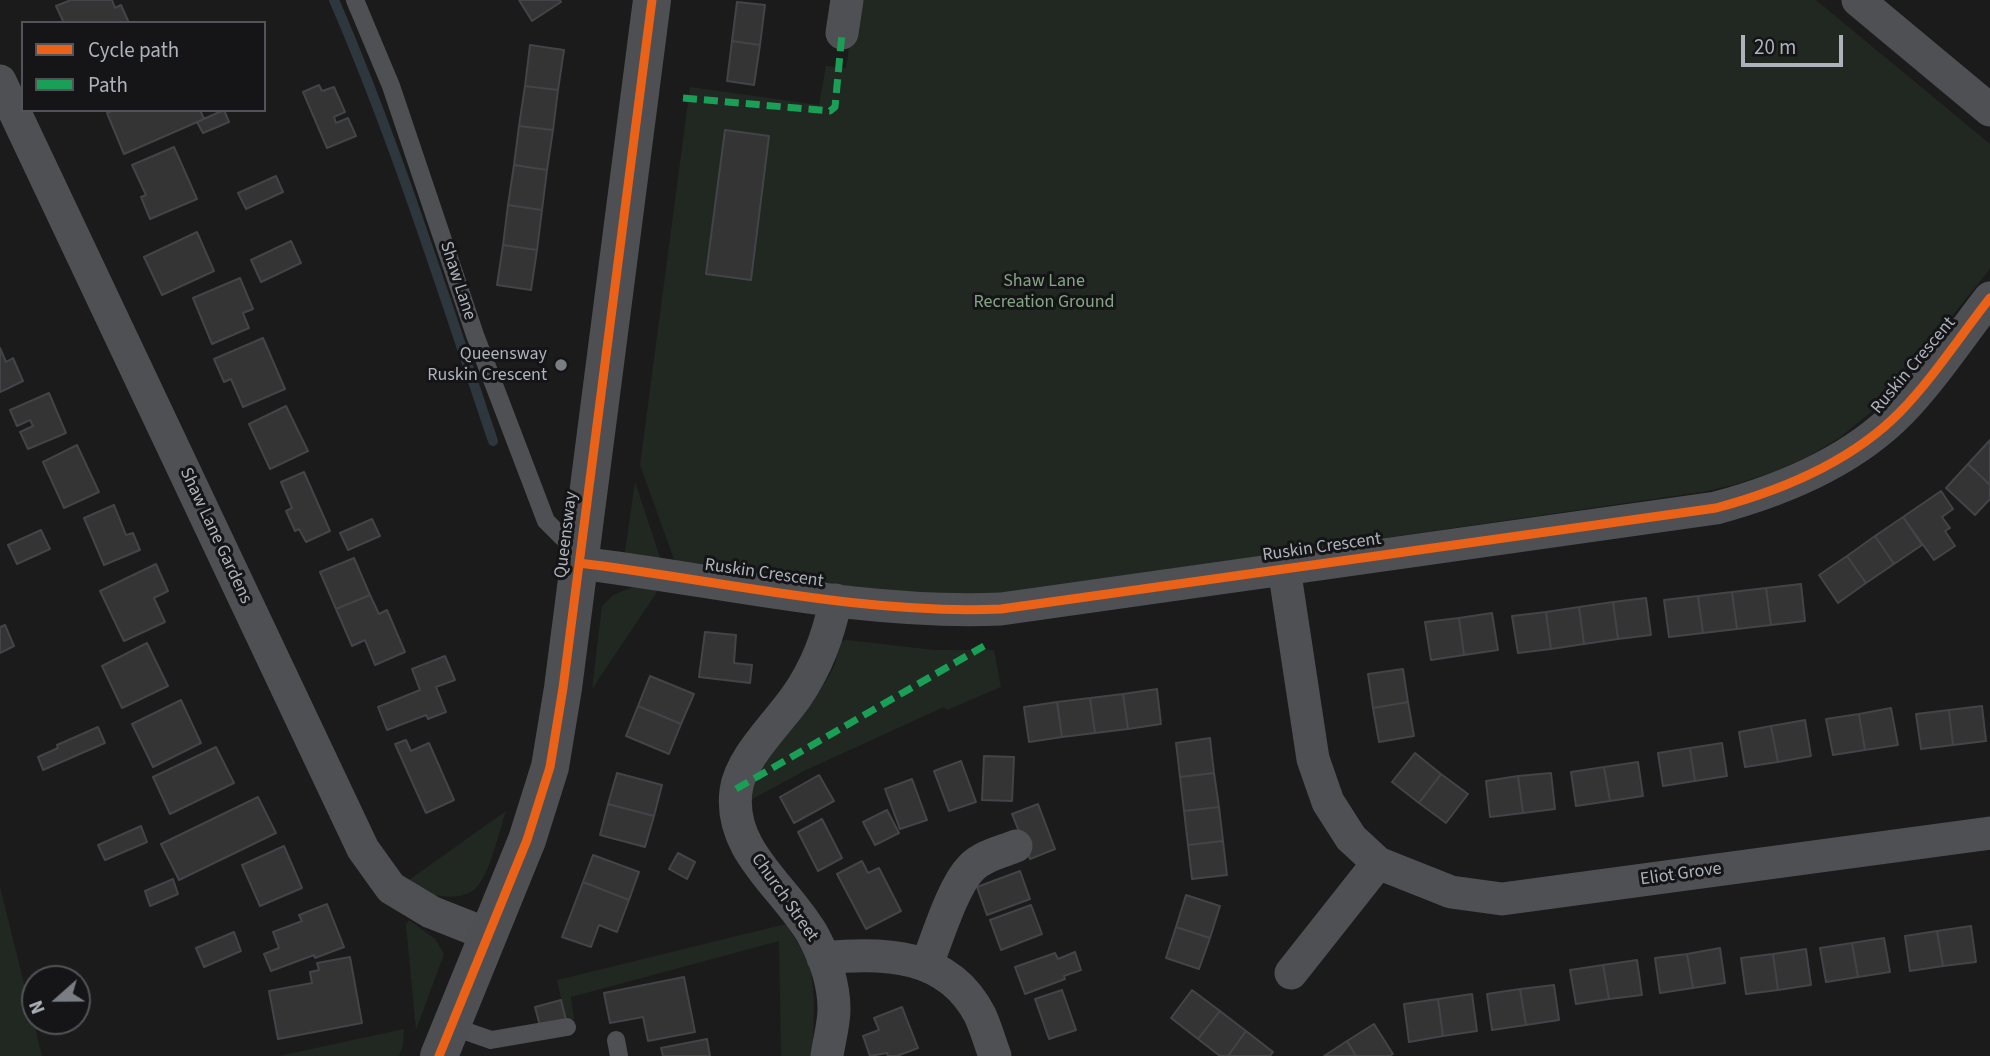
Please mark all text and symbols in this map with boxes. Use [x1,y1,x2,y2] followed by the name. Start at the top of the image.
[21,21,266,112] legend
[1745,21,1846,65] scale bar
[1754,32,1796,62] text: 20 m
[88,35,179,65] text: Cycle path
[88,70,128,100] text: Path
[434,239,480,323] street label: Shaw Lane
[973,271,1115,314] park label: Shaw Lane Recreation Ground
[1867,313,1961,419] street label: Ruskin Crescent
[427,344,547,386] place label: Queensway Ruskin Crescent
[553,357,569,373] marker: Queensway Ruskin Crescent
[174,464,256,608] street label: Shaw Lane Gardens
[551,490,583,580] street label: Queensway
[1261,529,1383,567] street label: Ruskin Crescent
[703,555,825,593] street label: Ruskin Crescent
[746,850,822,946] street label: Church Street
[1639,859,1723,891] street label: Eliot Grove
[21,965,91,1035] north arrow
[23,996,53,1018] text: N

